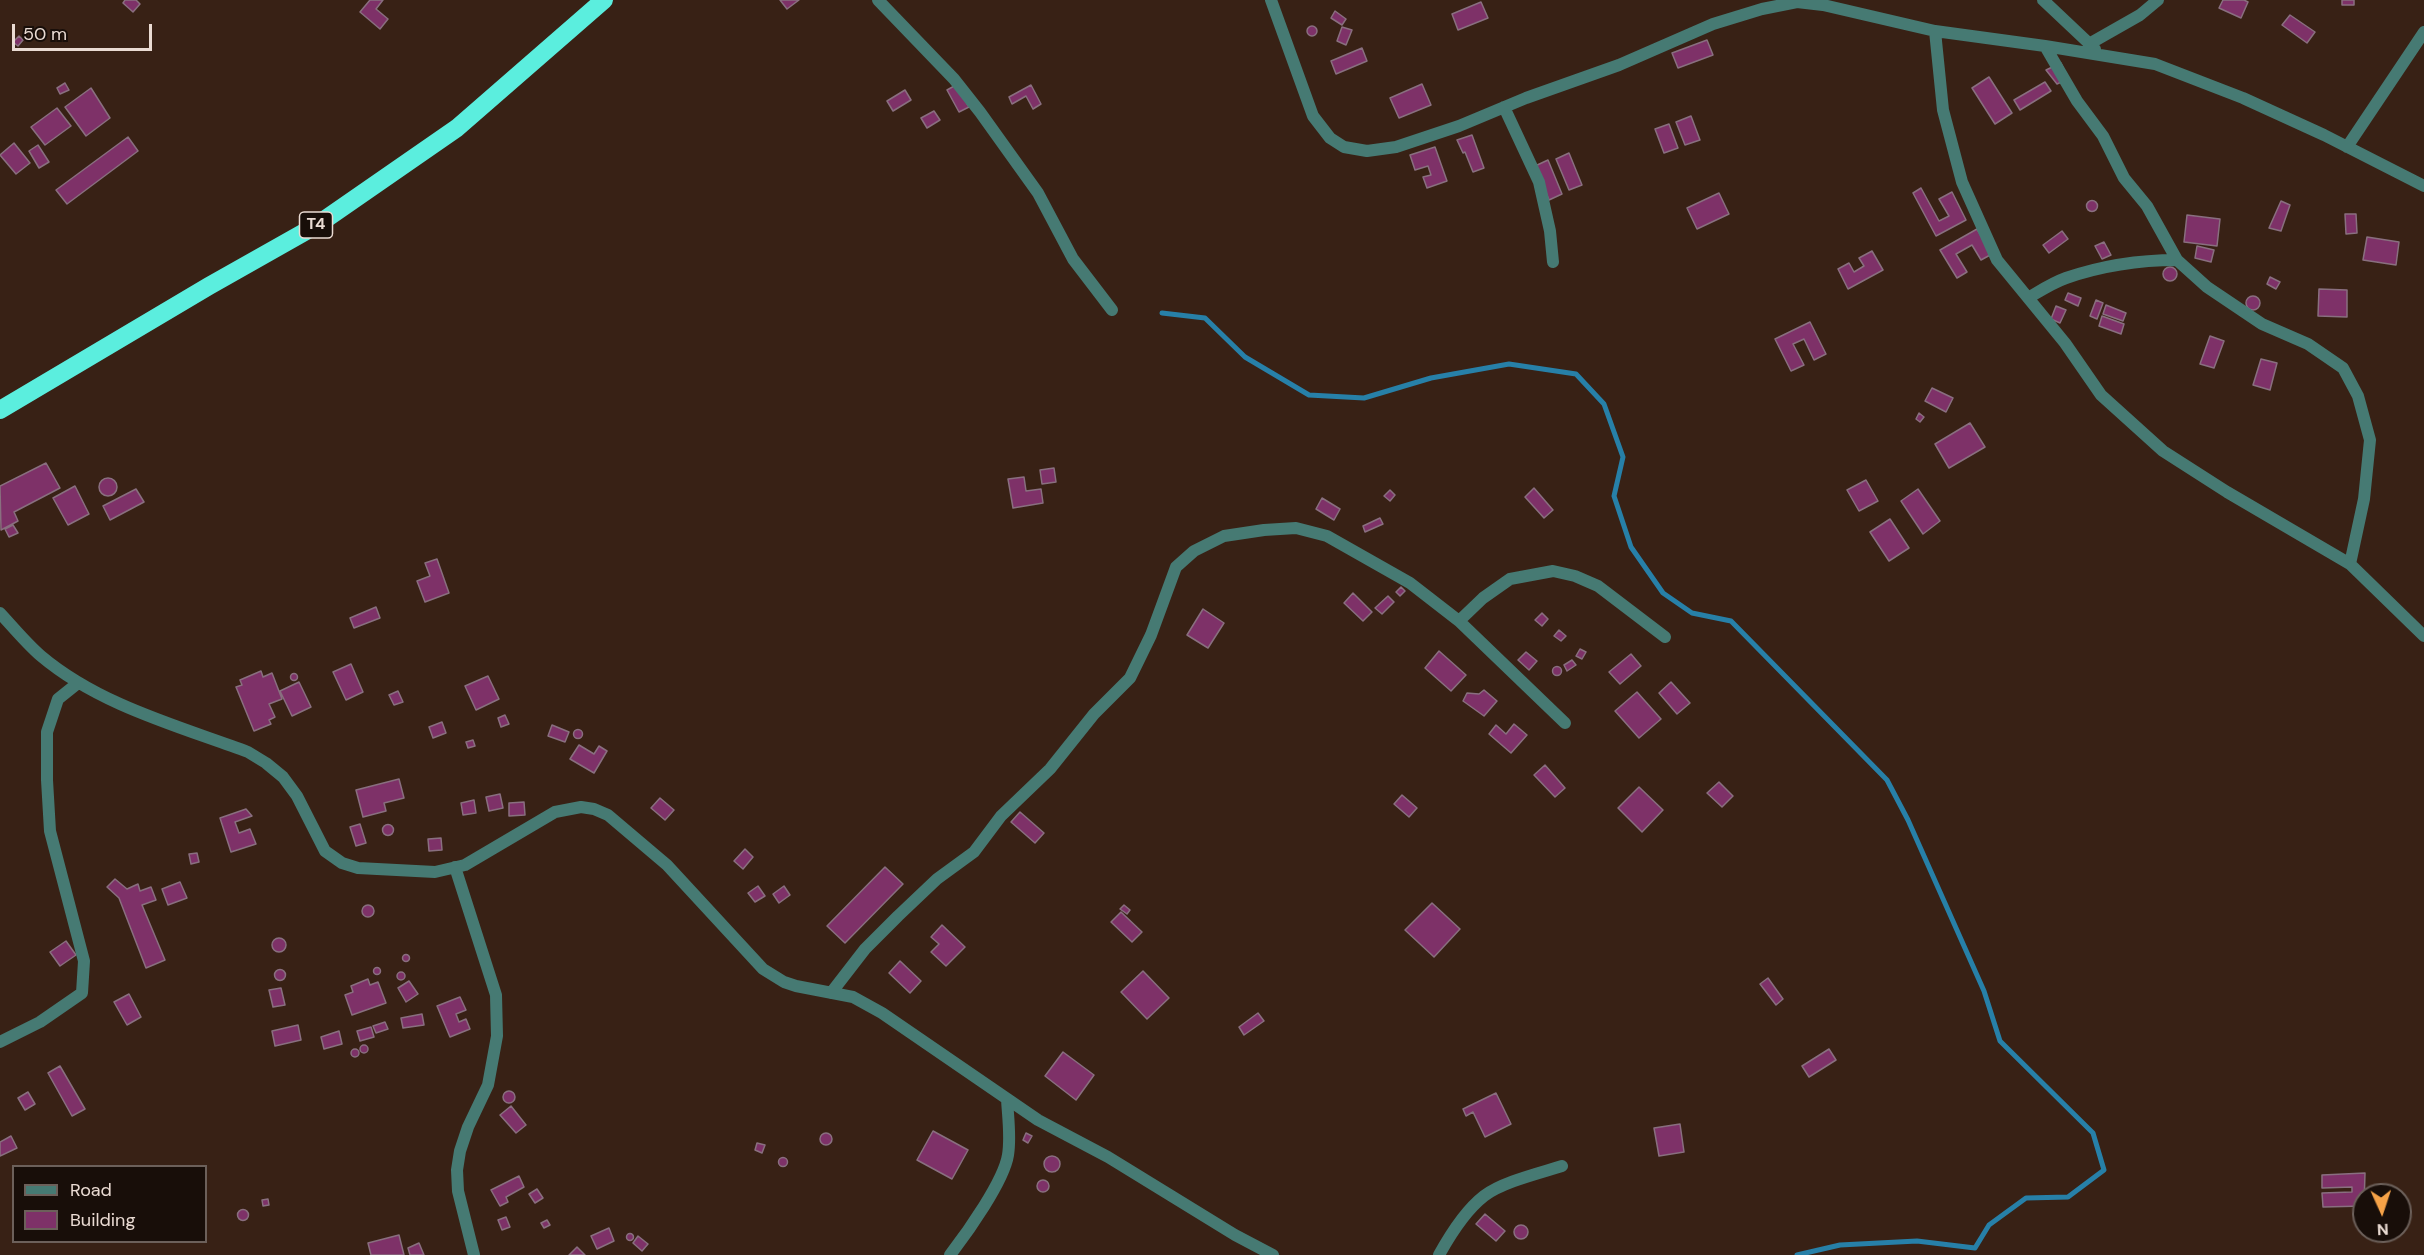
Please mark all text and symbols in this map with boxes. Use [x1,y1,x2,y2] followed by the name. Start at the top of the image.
[15,12,154,50] scale bar
[23,22,67,46] text: 50 m
[300,212,332,238] road number: T4
[12,1165,207,1243] legend
[70,1178,112,1202] text: Road
[2352,1183,2412,1243] north arrow
[70,1208,135,1232] text: Building
[2376,1219,2389,1240] text: N

